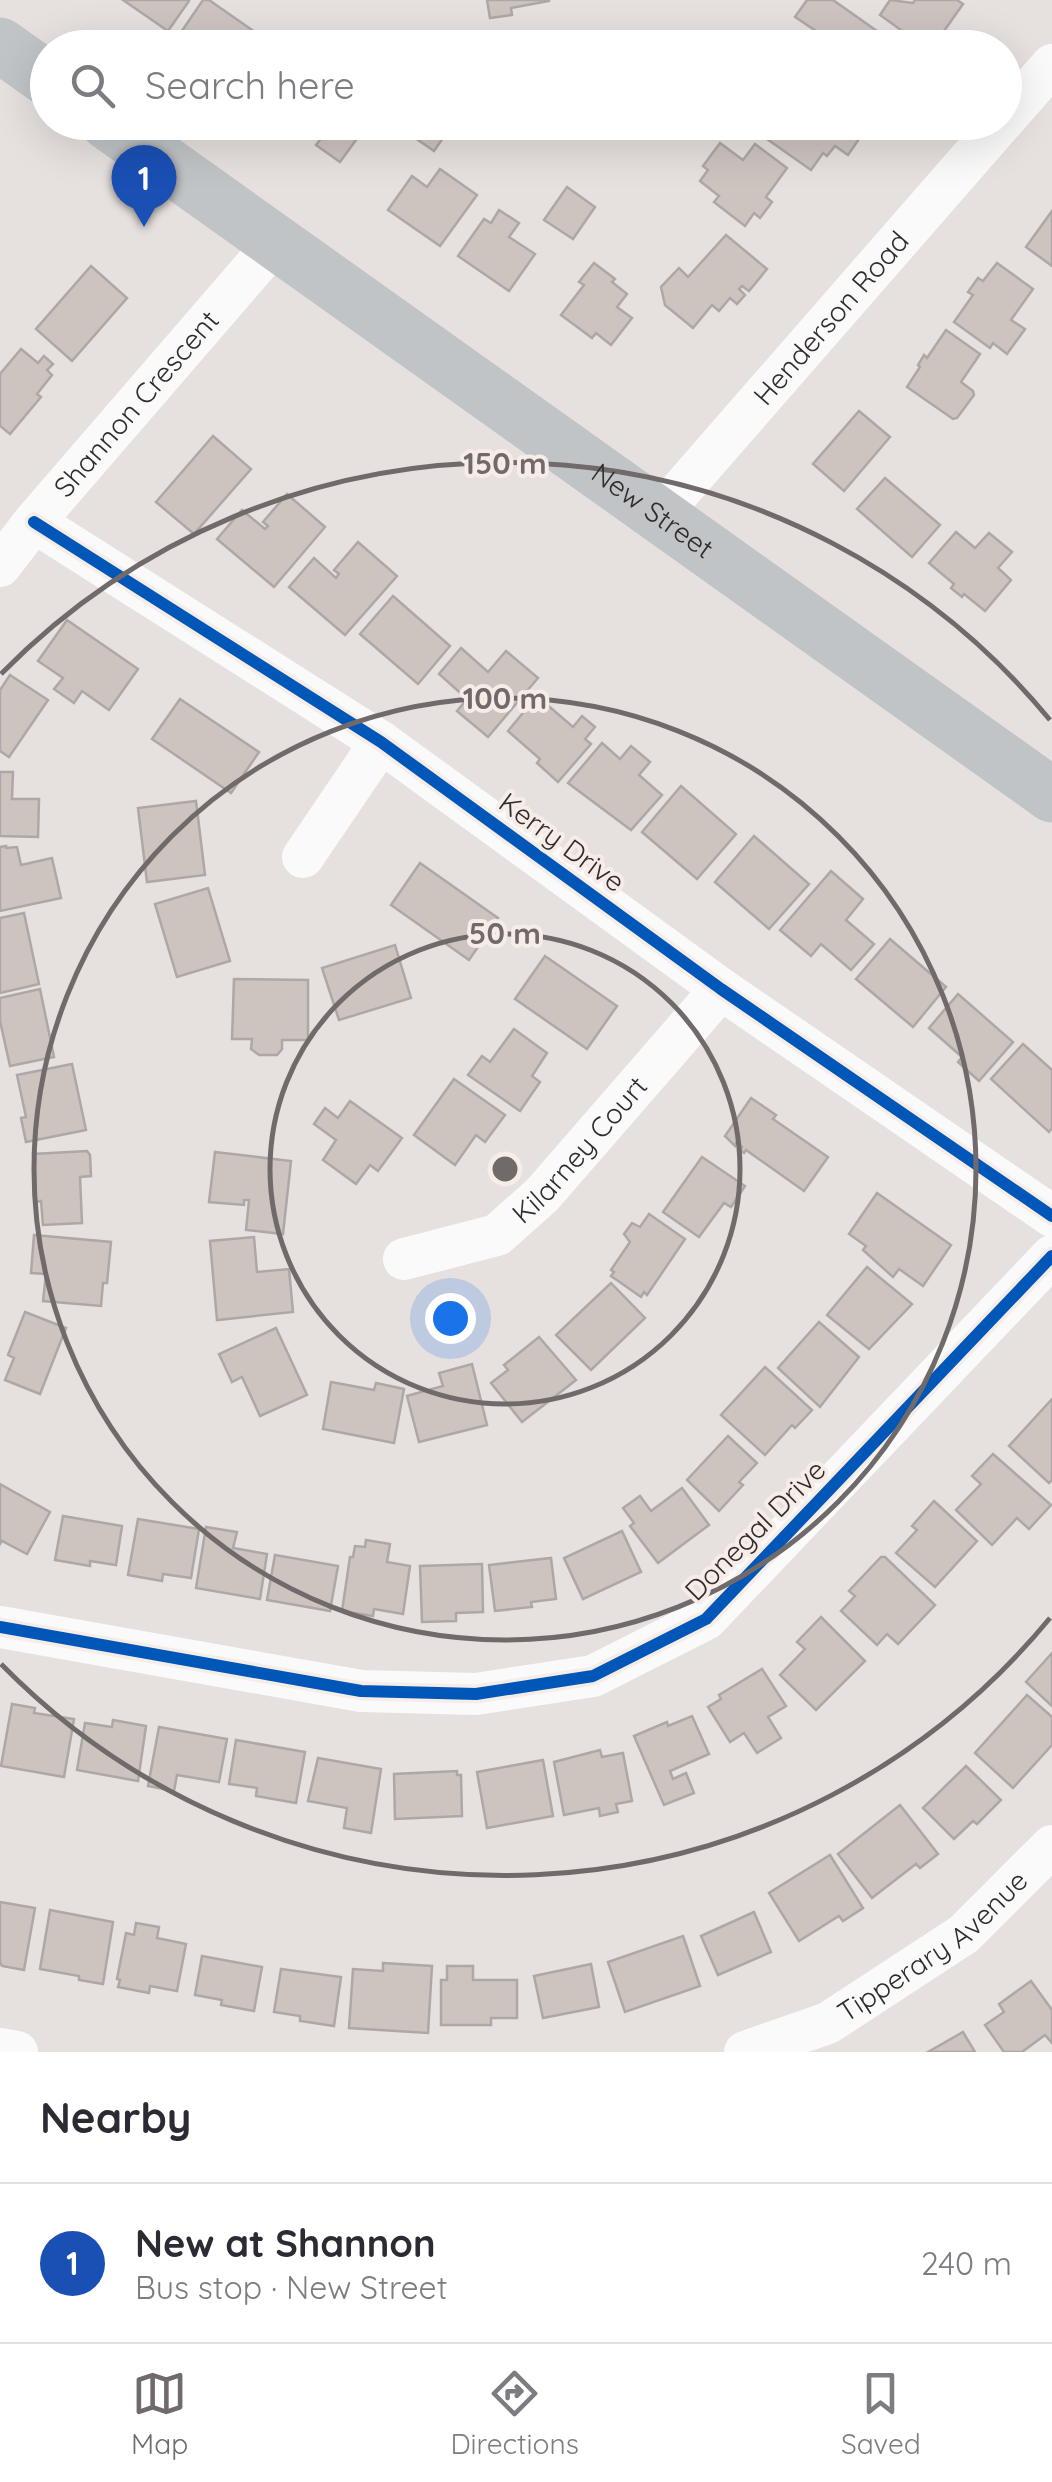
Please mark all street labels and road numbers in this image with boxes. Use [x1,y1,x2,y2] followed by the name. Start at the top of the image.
[745,224,916,412] street label: Henderson Road
[46,303,226,504] street label: Shannon Crescent
[585,455,721,566] street label: New Street
[493,784,632,899] street label: Kerry Drive
[504,1069,654,1230] street label: Kilarney Court
[677,1452,832,1607] street label: Donegal Drive
[831,1863,1034,2029] street label: Tipperary Avenue

